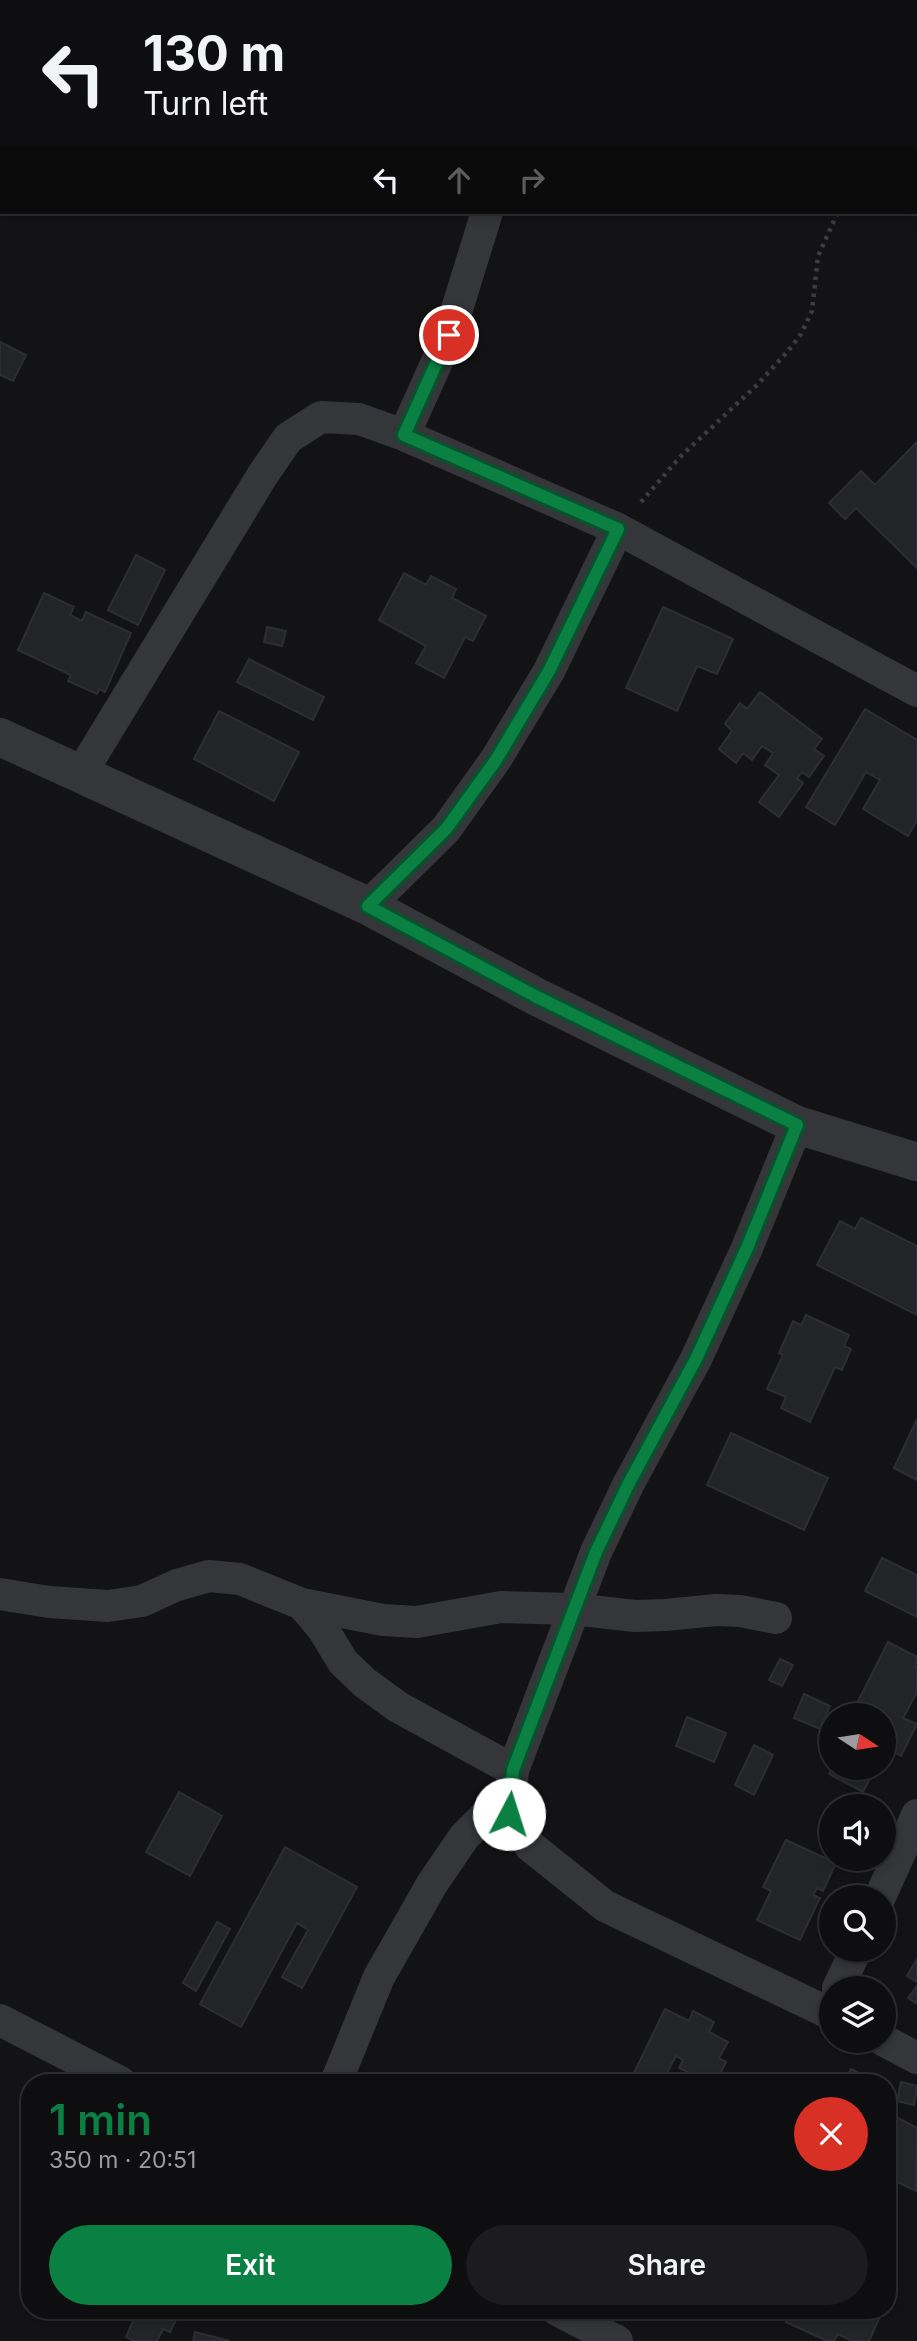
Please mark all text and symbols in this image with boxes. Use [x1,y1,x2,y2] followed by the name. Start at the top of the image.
[143,24,285,83] text: 130 m
[28,28,119,119] icon: left
[143,84,268,123] text: Turn left
[367,161,405,199] icon: left
[440,161,478,199] icon: ahead
[513,161,551,199] icon: right
[419,305,479,365] pin
[430,316,468,354] icon: arrive
[819,1703,896,1780] north arrow
[819,1703,896,2053] map controls
[472,1777,546,1851] position arrow
[819,1794,896,1871] button: sound
[819,1885,896,1962] button: search
[819,1976,896,2053] button: layers
[49,2094,152,2145] text: 1 min
[794,2097,868,2171] button: close
[49,2146,196,2174] text: 350 m · 20:51
[49,2225,452,2305] button: Exit
[466,2225,868,2305] button: Share

